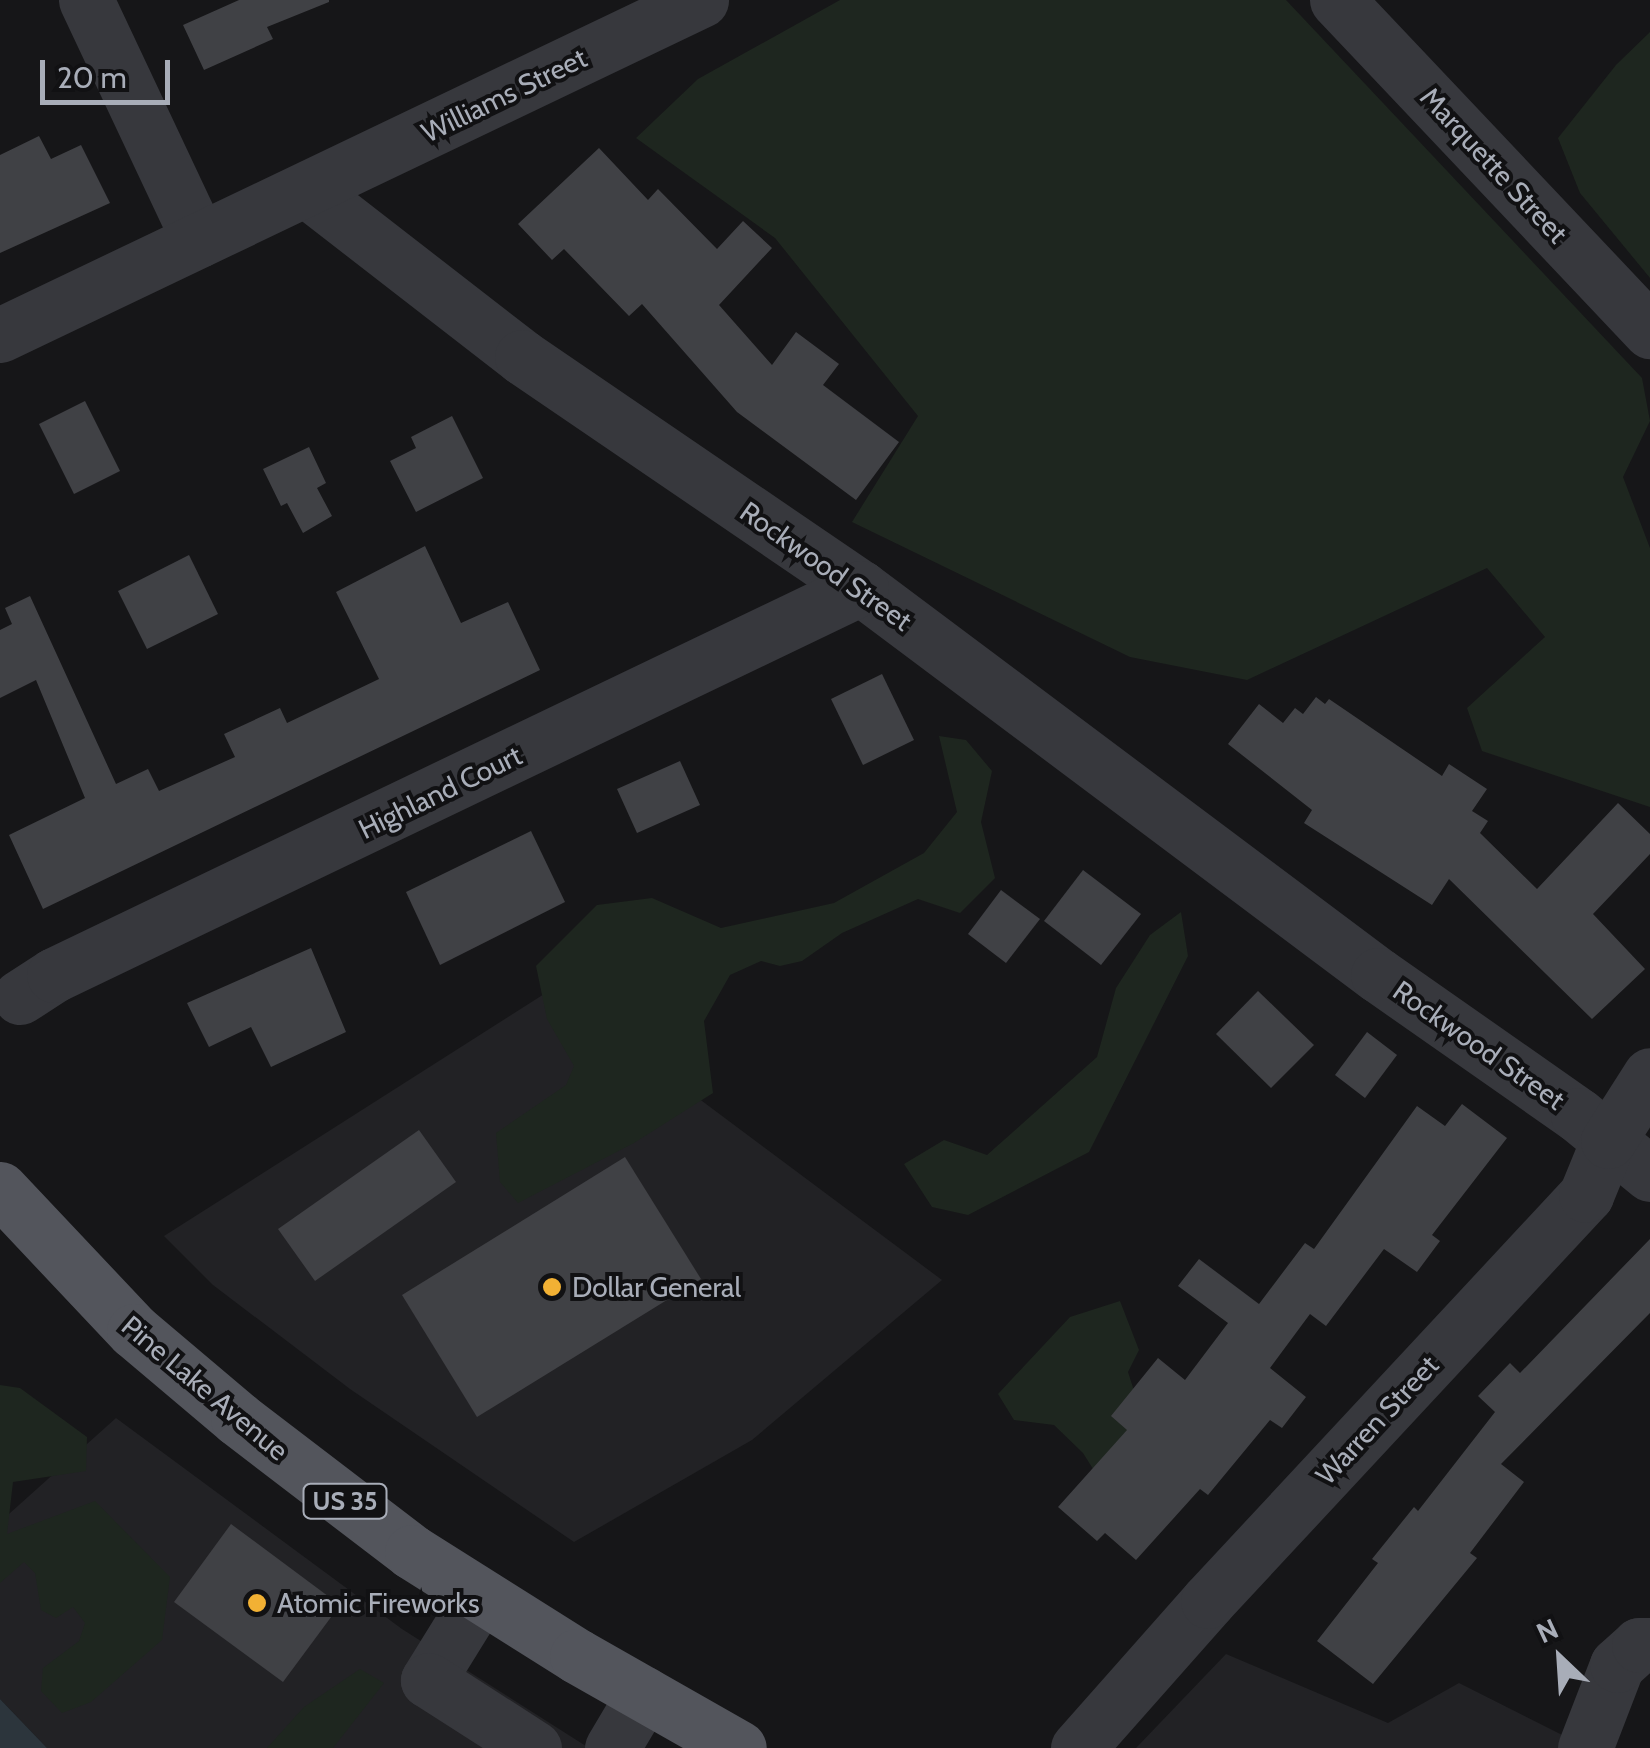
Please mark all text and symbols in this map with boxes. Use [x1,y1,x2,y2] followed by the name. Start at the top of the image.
[45,40,175,102] scale bar
[416,41,592,149] street label: Williams Street
[57,59,127,96] text: 20 m
[1413,80,1575,250] street label: Marquette Street
[734,494,918,638] street label: Rockwood Street
[353,738,527,846] street label: Highland Court
[1387,973,1571,1117] street label: Rockwood Street
[572,1270,741,1304] place label: Dollar General
[541,1276,563,1298] marker: Dollar General
[115,1309,295,1467] street label: Pine Lake Avenue
[1309,1348,1445,1492] street label: Warren Street
[302,1481,388,1521] road number: US 35
[277,1586,479,1620] place label: Atomic Fireworks
[246,1592,268,1614] marker: Atomic Fireworks
[1510,1608,1610,1708] north arrow
[1531,1611,1563,1650] text: N

